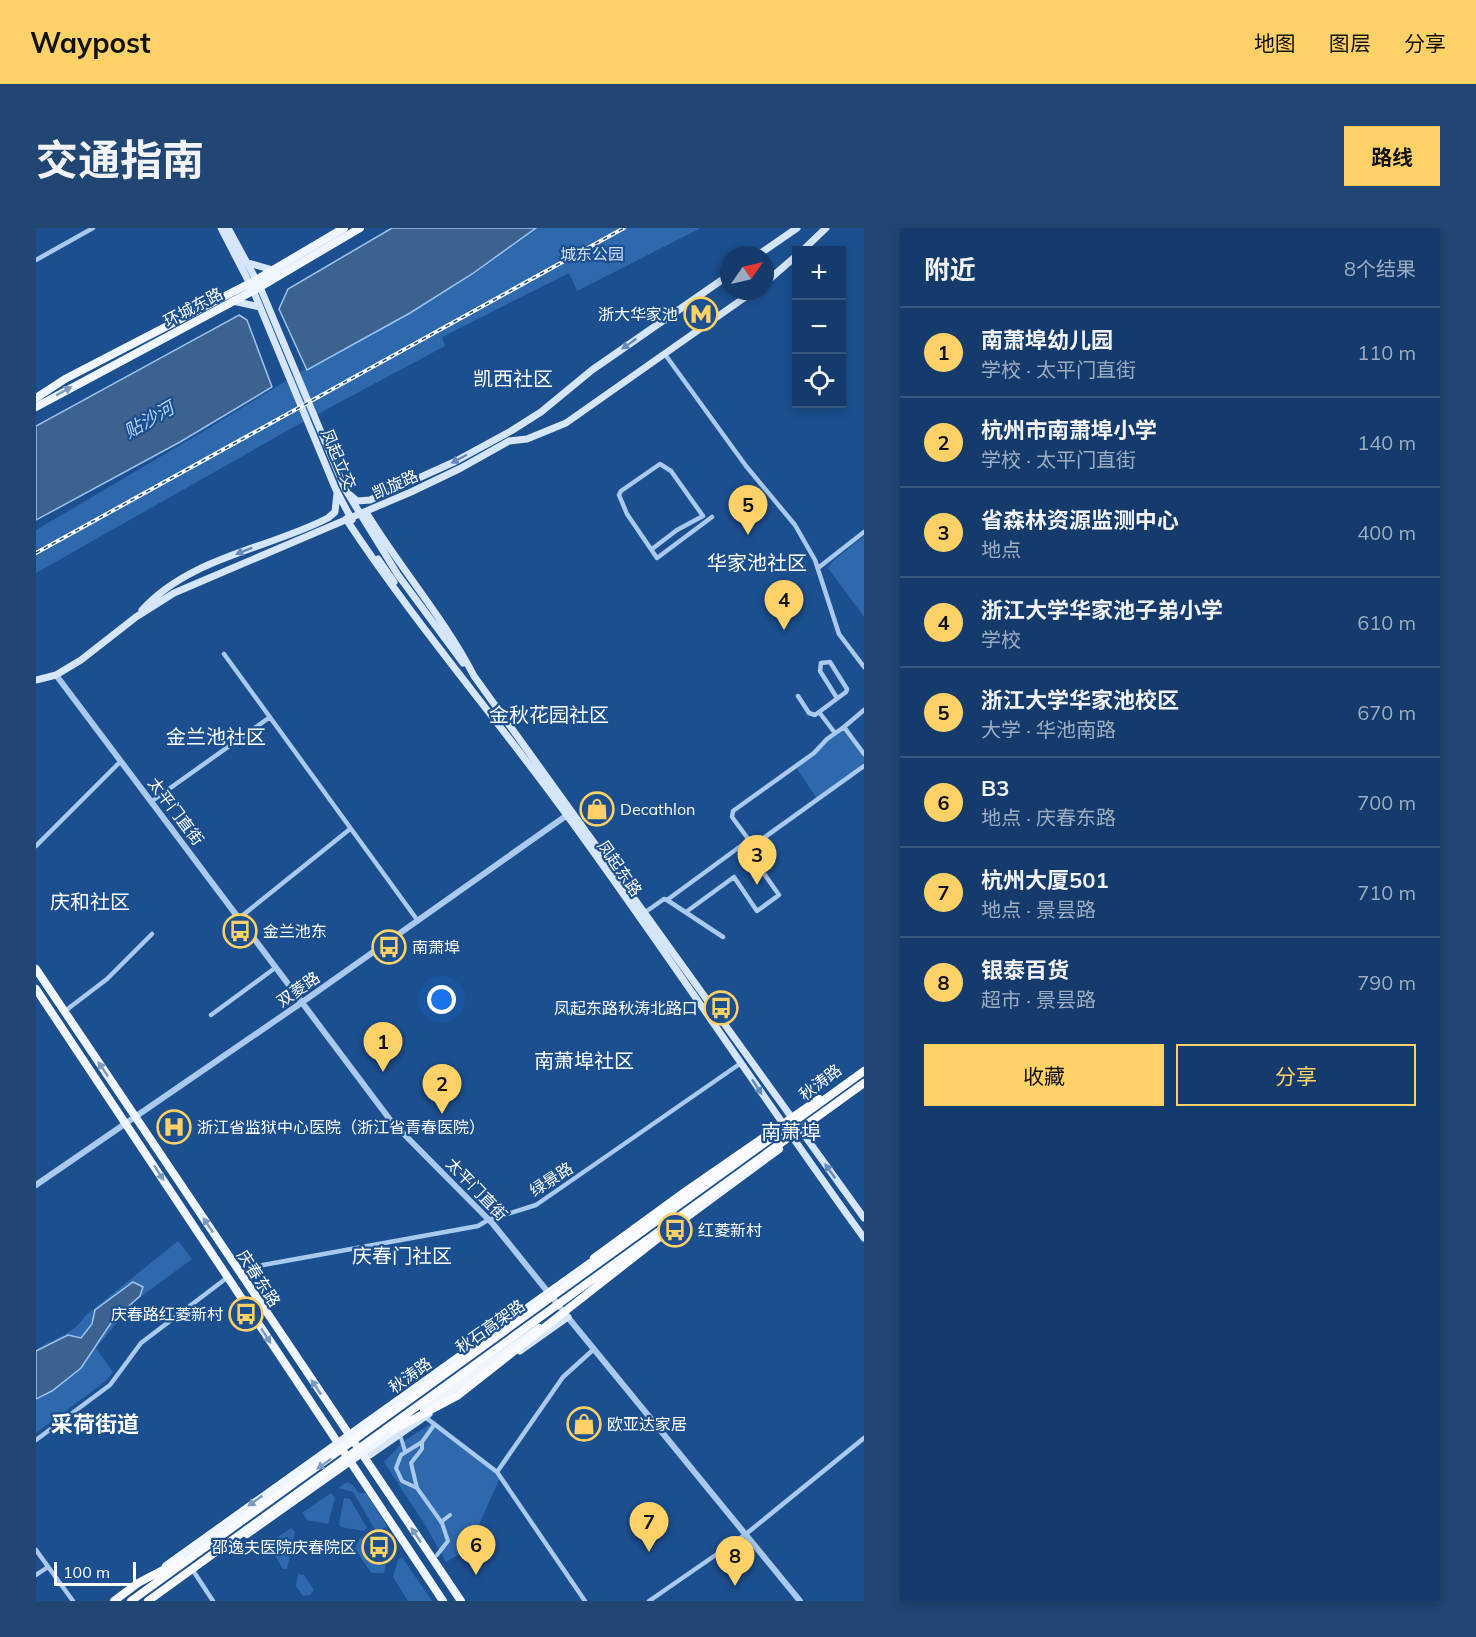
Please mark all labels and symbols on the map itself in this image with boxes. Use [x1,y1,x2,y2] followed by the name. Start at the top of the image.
[560,244,624,264] park label: 城东公园
[720,246,774,300] north arrow
[160,283,226,331] street label: 环城东路
[683,296,719,332] metro station icon: 浙大华家池
[598,304,678,324] place label: 浙大华家池
[622,338,638,350] one-way arrow
[473,366,553,391] district label: 凯西社区
[56,386,72,397] one-way arrow
[120,395,180,443] water label: 贴沙河
[317,426,361,492] street label: 凤起立交
[451,454,468,464] one-way arrow
[369,465,421,503] street label: 凯旋路
[728,486,768,535] pin: 5
[235,546,253,556] one-way arrow
[707,550,807,575] district label: 华家池社区
[764,580,804,630] pin: 4
[489,702,609,727] district label: 金秋花园社区
[166,724,266,749] district label: 金兰池社区
[144,773,208,849] street label: 太平门直街
[579,791,615,827] shop icon: Decathlon
[620,799,695,819] place label: Decathlon
[593,836,647,900] street label: 凤起东路
[738,836,776,885] pin: 3
[50,889,130,914] district label: 庆和社区
[222,913,258,949] bus stop icon: 金兰池东
[263,921,327,941] place label: 金兰池东
[371,929,407,965] bus stop icon: 南萧埠
[412,937,460,957] place label: 南萧埠
[273,967,323,1011] street label: 双菱路
[427,985,456,1014] your location
[703,990,739,1026] bus stop icon: 凤起东路秋涛北路口
[554,998,698,1018] place label: 凤起东路秋涛北路口
[364,1022,402,1072] pin: 1
[534,1048,634,1073] district label: 南萧埠社区
[98,1060,109,1077] one-way arrow
[795,1060,845,1104] street label: 秋涛路
[422,1064,462,1114] pin: 2
[751,1078,763,1094] one-way arrow
[156,1109,192,1145] hospital icon: 浙江省监狱中心医院（浙江省青春医院）
[197,1117,485,1137] place label: 浙江省监狱中心医院（浙江省青春医院）
[761,1119,821,1144] district label: 南萧埠
[442,1153,512,1225] street label: 太平门直街
[525,1158,577,1200] street label: 绿景路
[824,1163,836,1178] one-way arrow
[153,1164,165,1180] one-way arrow
[657,1212,693,1248] bus stop icon: 红菱新村
[202,1217,214,1233] one-way arrow
[698,1220,762,1240] place label: 红菱新村
[352,1243,452,1268] district label: 庆春门社区
[233,1246,285,1310] street label: 庆春东路
[451,1295,529,1357] street label: 秋石高架路
[228,1296,264,1332] bus stop icon: 庆春路红菱新村
[111,1304,223,1324] place label: 庆春路红菱新村
[260,1327,272,1343] one-way arrow
[385,1353,435,1397] street label: 秋涛路
[310,1379,321,1396] one-way arrow
[566,1406,602,1442] shop icon: 欧亚达家居
[51,1410,139,1438] district label: 采荷街道
[607,1414,687,1434] place label: 欧亚达家居
[316,1457,331,1469] one-way arrow
[247,1495,263,1507] one-way arrow
[630,1502,668,1552] pin: 7
[456,1526,496,1575] pin: 6
[410,1528,422,1544] one-way arrow
[361,1529,397,1565] bus stop icon: 邵逸夫医院庆春院区
[716,1536,754,1586] pin: 8
[212,1537,356,1557] place label: 邵逸夫医院庆春院区
[54,1559,136,1586] scale bar

